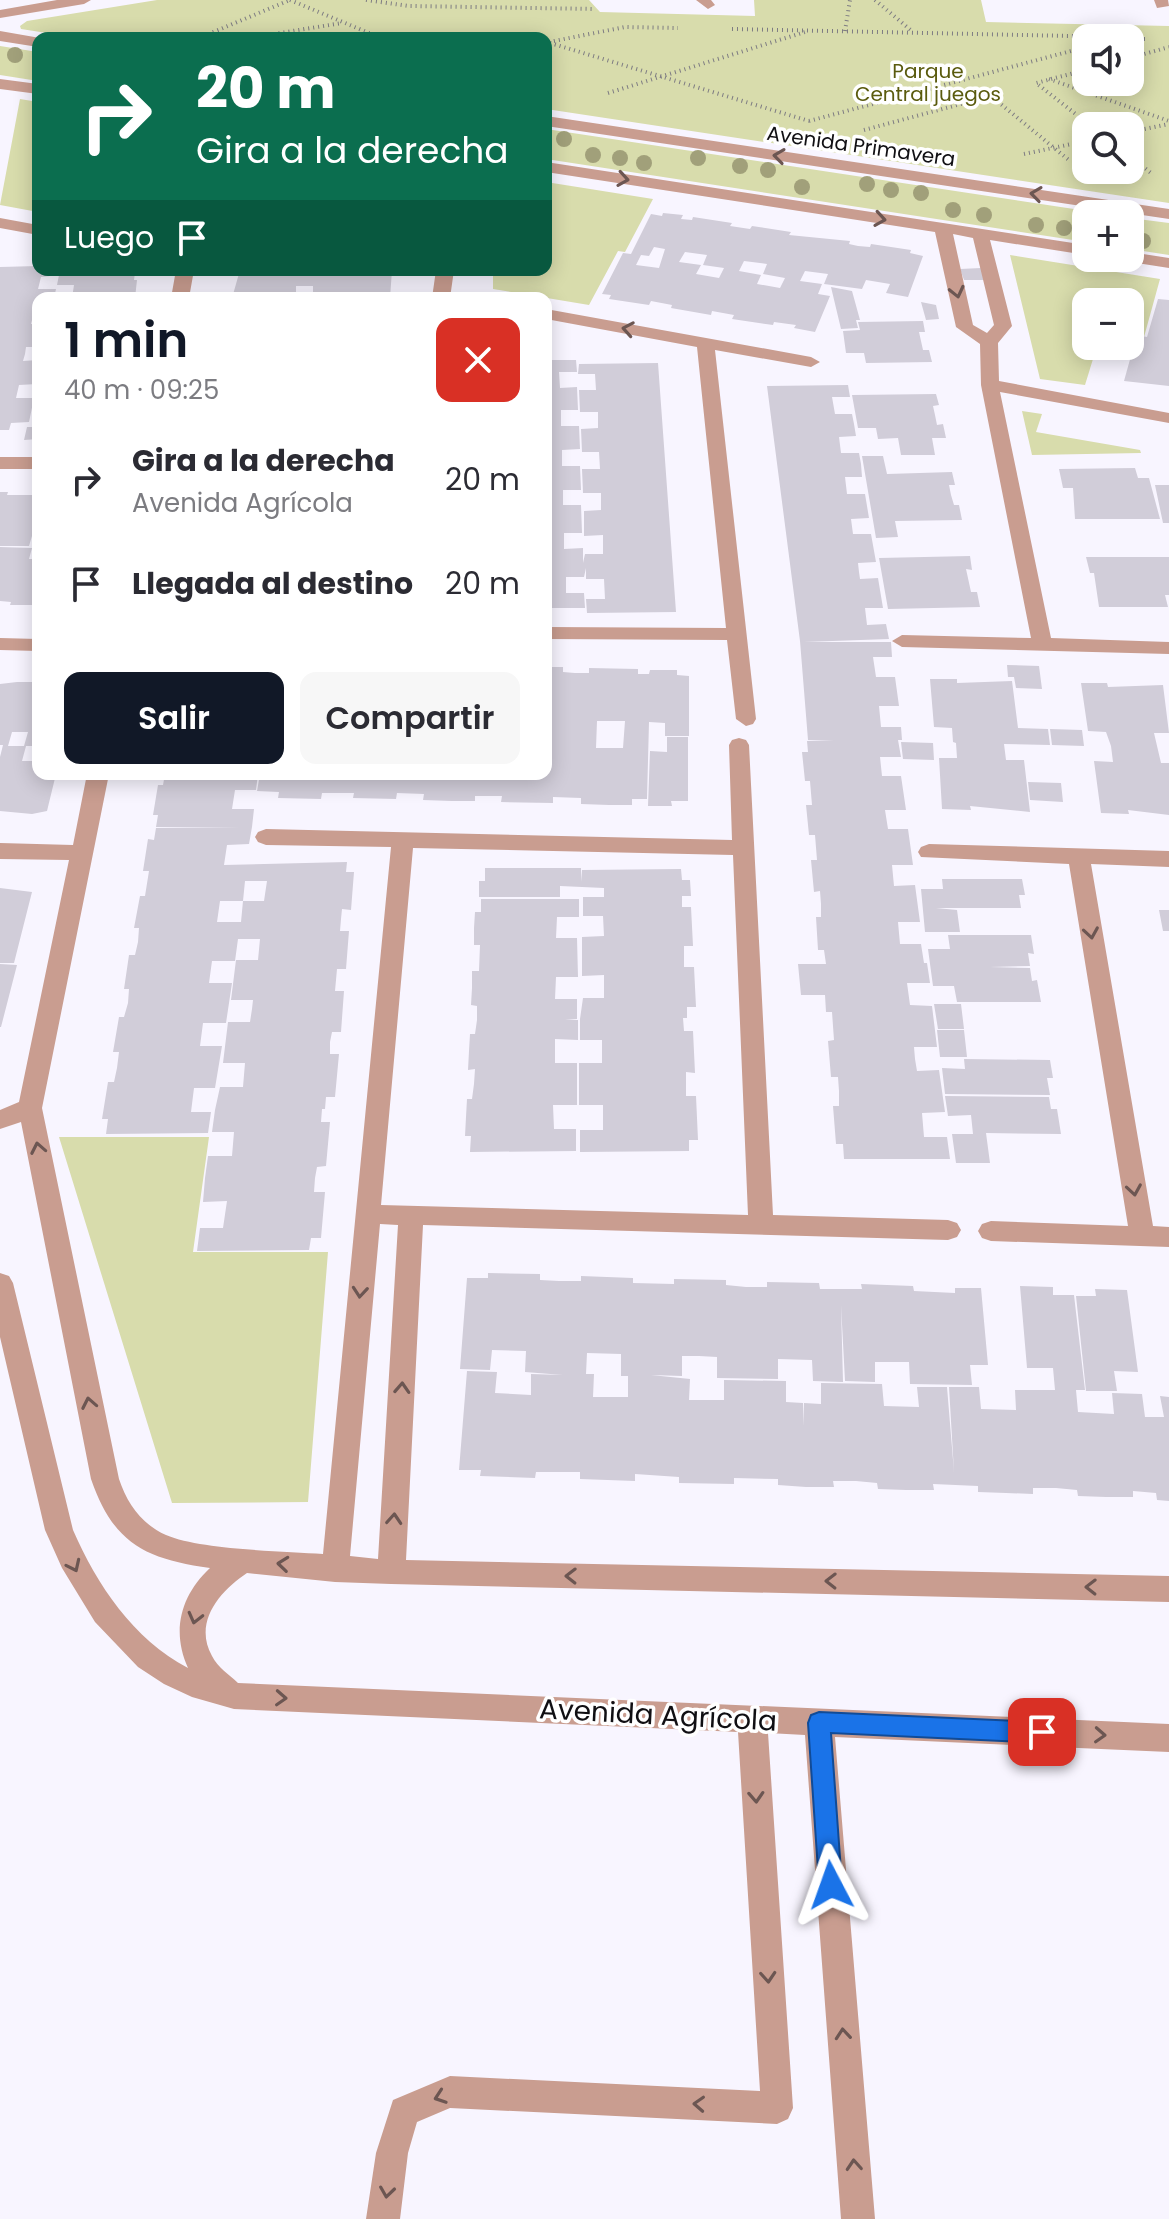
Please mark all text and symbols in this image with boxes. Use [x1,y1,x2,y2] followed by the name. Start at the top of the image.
[1072,24,1144,360] map controls
[1072,24,1144,96] button: sound
[196,49,336,128] text: 20 m
[855,57,1001,108] park label: Parque Central juegos
[64,64,168,168] icon: right
[1072,112,1144,184] button: search
[765,119,957,173] street label: Avenida Primavera
[196,125,509,176] text: Gira a la derecha
[772,148,786,165] one-way arrow
[616,169,630,186] one-way arrow
[1030,186,1043,203] one-way arrow
[1072,200,1144,272] button: +
[873,210,887,227] one-way arrow
[64,216,154,259] text: Luego
[170,216,214,260] icon: arrive
[948,285,965,298] one-way arrow
[1072,288,1144,360] button: −
[64,307,188,374] text: 1 min
[436,318,520,402] button: close
[621,321,635,338] one-way arrow
[64,372,219,408] text: 40 m · 09:25
[132,439,395,482] text: Gira a la derecha
[64,458,108,502] icon: right
[445,458,520,501] text: 20 m
[132,485,353,521] text: Avenida Agrícola
[64,562,108,606] icon: arrive
[132,562,413,605] text: Llegada al destino
[445,562,520,605] text: 20 m
[64,672,284,764] button: Salir
[300,672,520,764] button: Compartir
[1082,926,1099,940] one-way arrow
[31,1141,48,1155] one-way arrow
[1125,1183,1142,1196] one-way arrow
[352,1286,369,1299] one-way arrow
[393,1381,410,1394] one-way arrow
[81,1397,98,1410] one-way arrow
[385,1512,402,1525] one-way arrow
[277,1556,290,1573] one-way arrow
[64,1557,80,1572] one-way arrow
[564,1567,577,1584] one-way arrow
[824,1573,837,1590] one-way arrow
[1084,1578,1097,1596] one-way arrow
[187,1611,204,1625] one-way arrow
[275,1689,288,1706] one-way arrow
[538,1689,778,1741] street label: Avenida Agrícola
[1008,1698,1076,1766] pin
[1020,1710,1064,1754] icon: arrive
[1094,1726,1107,1743] one-way arrow
[748,1791,765,1804] one-way arrow
[789,1843,873,1927] position arrow
[759,1971,776,1984] one-way arrow
[835,2027,852,2040] one-way arrow
[434,2088,448,2104] one-way arrow
[692,2096,705,2113] one-way arrow
[846,2158,863,2171] one-way arrow
[379,2185,396,2199] one-way arrow

